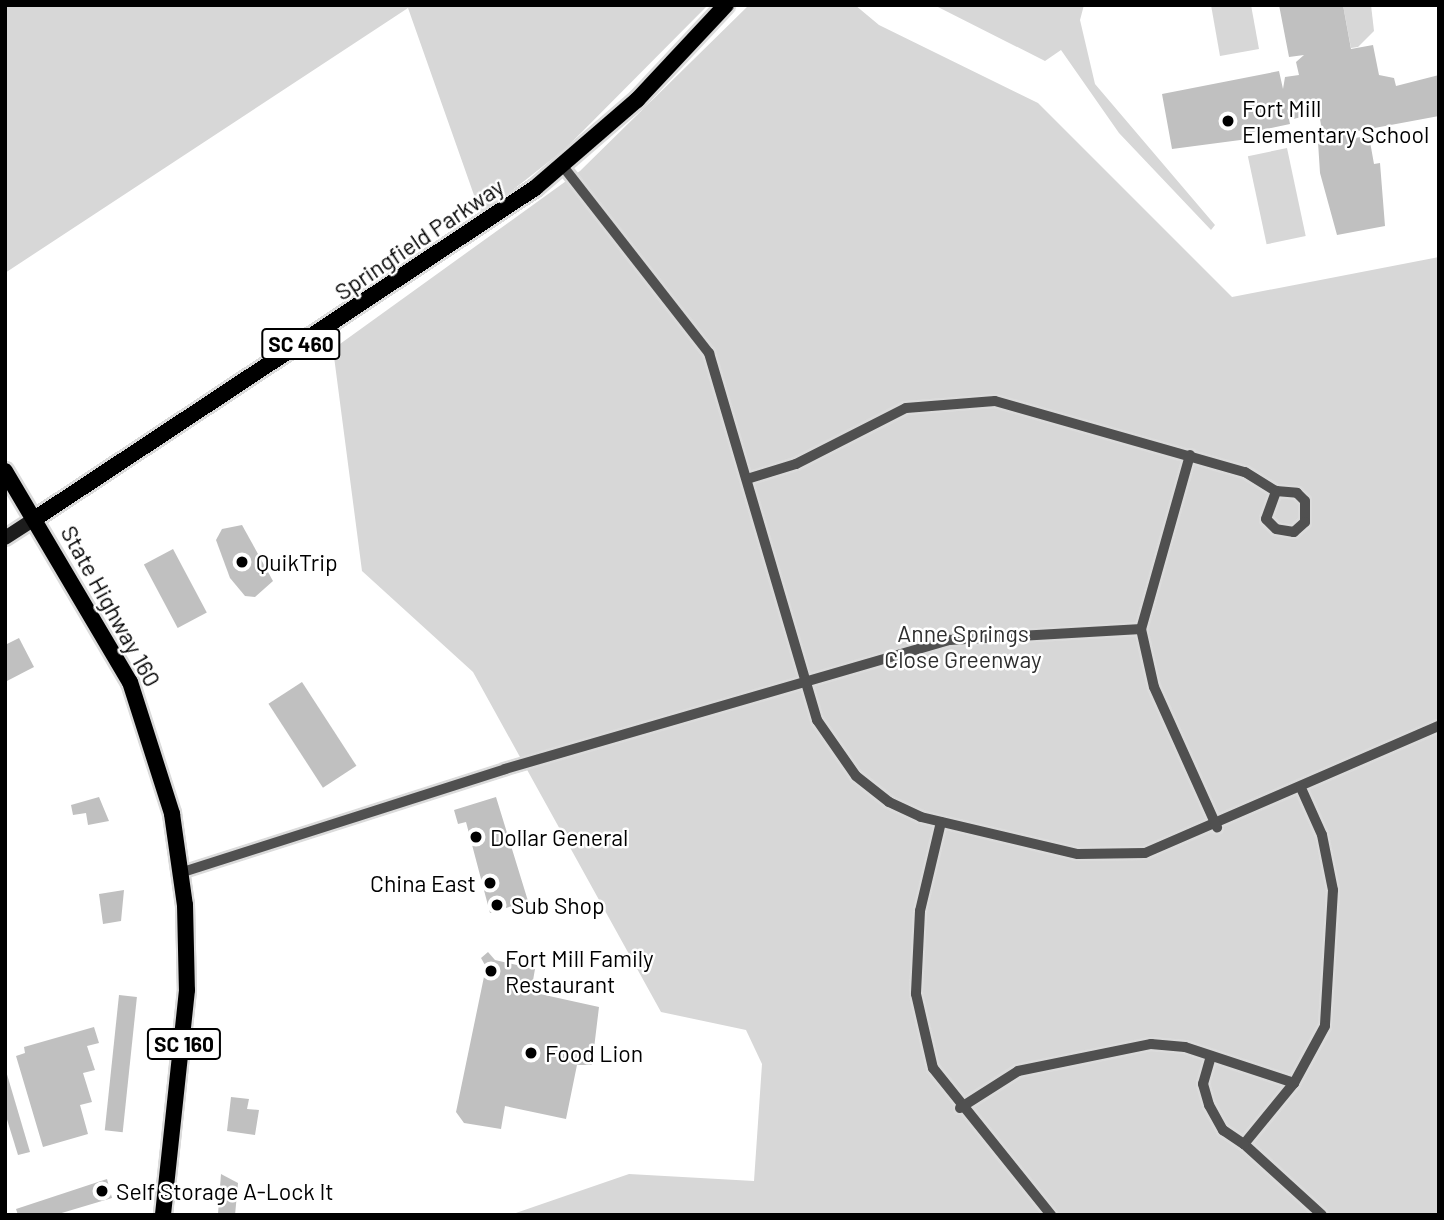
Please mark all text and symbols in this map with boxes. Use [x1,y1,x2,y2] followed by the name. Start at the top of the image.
[1242,94,1429,148] place label: Fort Mill Elementary School
[1220,113,1236,129] marker: Fort Mill Elementary School
[329,172,509,306] street label: Springfield Parkway
[261,326,341,362] road number: SC 460
[55,521,167,691] street label: State Highway 160
[256,548,338,576] place label: QuikTrip
[234,554,250,570] marker: QuikTrip
[884,619,1042,673] park label: Anne Springs Close Greenway
[490,823,628,851] place label: Dollar General
[468,829,484,845] marker: Dollar General
[370,869,476,897] place label: China East
[482,875,498,891] marker: China East
[511,891,605,919] place label: Sub Shop
[489,897,505,913] marker: Sub Shop
[505,944,654,998] place label: Fort Mill Family Restaurant
[483,963,499,979] marker: Fort Mill Family Restaurant
[146,1026,222,1062] road number: SC 160
[545,1039,643,1067] place label: Food Lion
[523,1045,539,1061] marker: Food Lion
[116,1177,334,1205] place label: Self Storage A-Lock It
[94,1183,110,1199] marker: Self Storage A-Lock It

